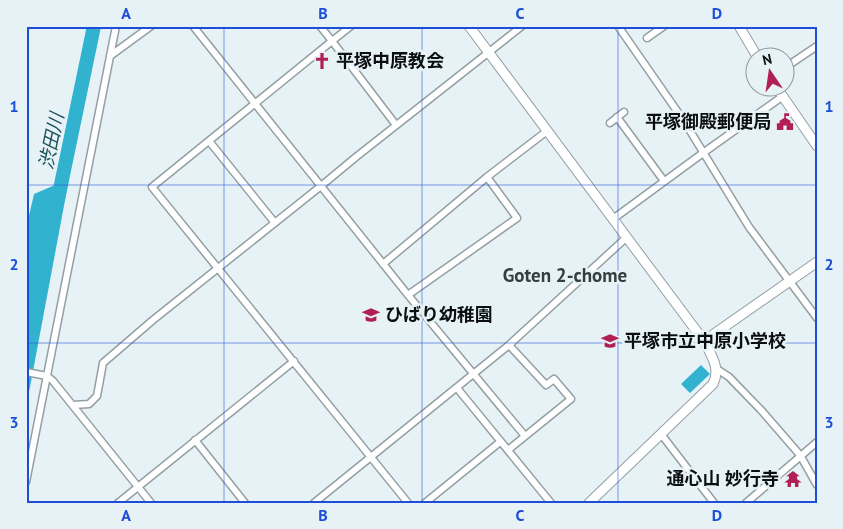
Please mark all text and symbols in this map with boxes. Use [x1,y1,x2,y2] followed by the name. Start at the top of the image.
[121,3,131,23] text: A
[318,3,328,23] text: B
[516,3,525,23] text: C
[712,3,722,23] text: D
[746,48,796,98] north arrow
[336,49,444,72] place label: 平塚中原教会
[761,50,774,69] text: N
[312,51,332,71] church icon: 平塚中原教会
[9,96,19,116] text: 1
[824,96,834,116] text: 1
[33,109,69,171] water label: 渋田川
[645,110,771,133] place label: 平塚御殿郵便局
[775,112,795,132] public building icon: 平塚御殿郵便局
[9,254,19,274] text: 2
[824,254,834,274] text: 2
[503,263,627,287] district label: Goten 2-chome
[385,303,493,326] place label: ひばり幼稚園
[361,305,381,325] school or university icon: ひばり幼稚園
[624,329,786,352] place label: 平塚市立中原小学校
[600,331,620,351] school or university icon: 平塚市立中原小学校
[9,412,19,432] text: 3
[824,412,834,432] text: 3
[666,467,779,490] place label: 通心山 妙行寺
[783,469,803,489] temple icon: 通心山 妙行寺
[121,505,131,525] text: A
[318,505,328,525] text: B
[516,505,525,525] text: C
[712,505,722,525] text: D

